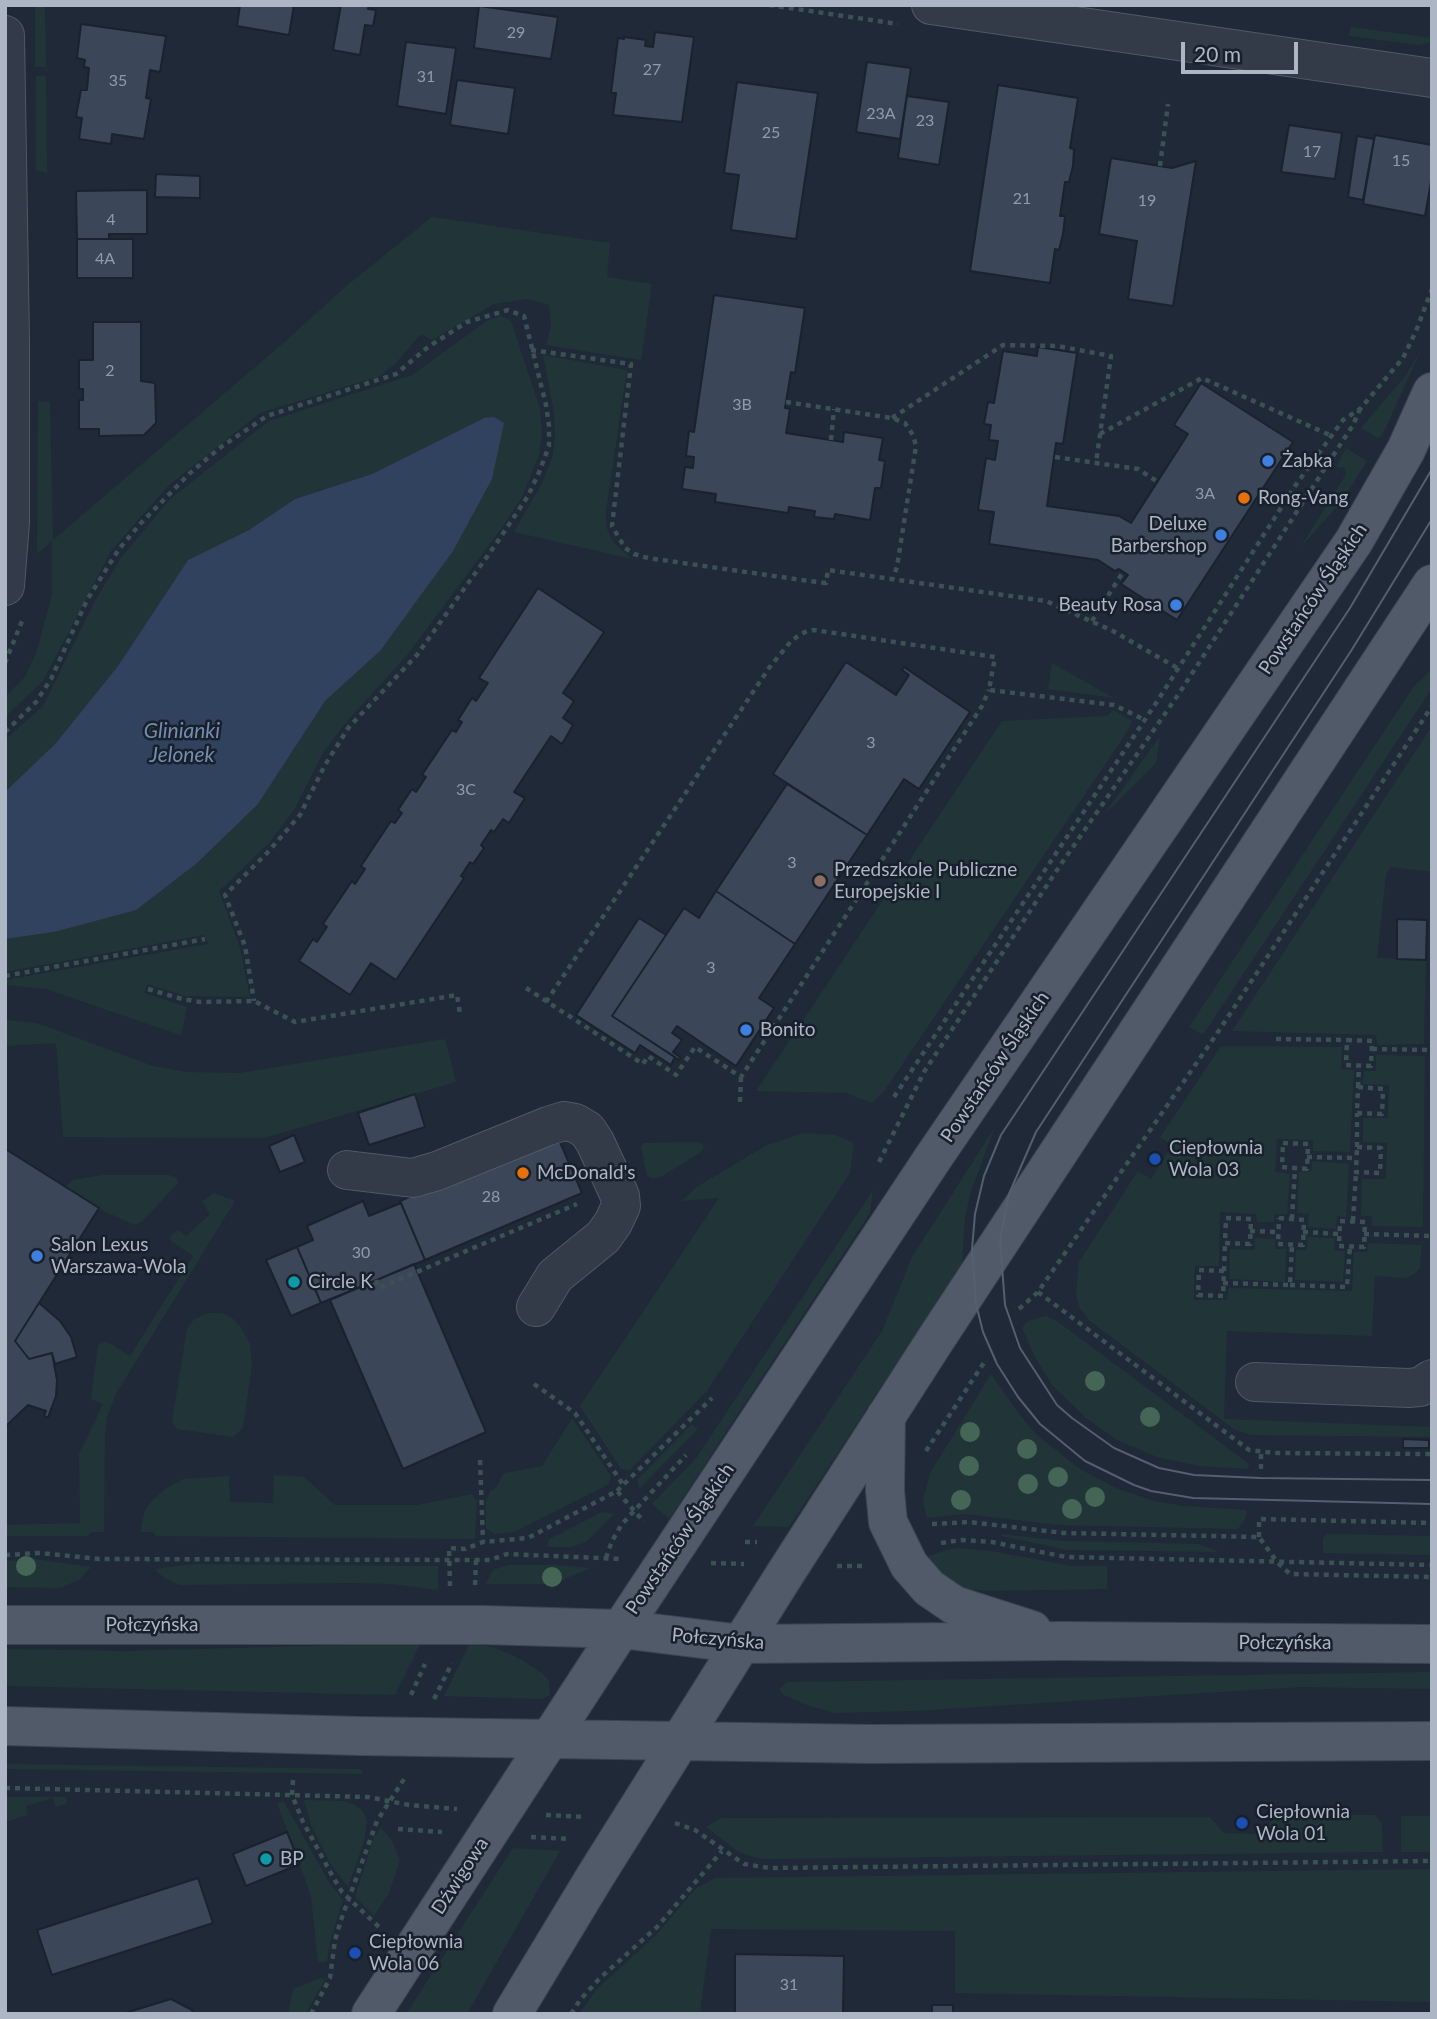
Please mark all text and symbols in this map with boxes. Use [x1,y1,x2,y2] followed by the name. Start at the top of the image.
[507,23,525,43] house number: 29
[1185,28,1302,72] scale bar
[1194,41,1241,66] text: 20 m
[643,60,661,80] house number: 27
[417,67,435,87] house number: 31
[109,71,127,91] house number: 35
[866,104,896,124] house number: 23A
[916,111,934,131] house number: 23
[762,123,780,143] house number: 25
[1303,142,1321,162] house number: 17
[1392,151,1410,171] house number: 15
[1013,189,1031,209] house number: 21
[1138,191,1156,211] house number: 19
[106,210,116,230] house number: 4
[95,249,115,269] house number: 4A
[105,361,115,381] house number: 2
[732,395,752,415] house number: 3B
[1282,450,1333,472] place label: Żabka
[1260,453,1276,469] marker: Żabka
[1195,484,1215,504] house number: 3A
[1258,487,1348,509] place label: Rong-Vang
[1236,490,1252,506] marker: Rong-Vang
[1111,513,1207,557] place label: Deluxe Barbershop
[1254,519,1372,679] street label: Powstańców Śląskich
[1213,527,1229,543] marker: Deluxe Barbershop
[1059,594,1162,616] place label: Beauty Rosa
[1168,597,1184,613] marker: Beauty Rosa
[144,718,220,768] water label: Glinianki Jelonek
[866,733,876,753] house number: 3
[456,780,476,800] house number: 3C
[787,853,797,873] house number: 3
[834,859,1017,903] place label: Przedszkole Publiczne Europejskie I
[812,873,828,889] marker: Przedszkole Publiczne Europejskie I
[706,958,716,978] house number: 3
[936,987,1054,1147] street label: Powstańców Śląskich
[760,1019,816,1041] place label: Bonito
[738,1022,754,1038] marker: Bonito
[1169,1137,1263,1181] place label: Ciepłownia Wola 03
[1147,1151,1163,1167] marker: Ciepłownia Wola 03
[537,1162,636,1184] place label: McDonald's
[515,1165,531,1181] marker: McDonald's
[482,1187,500,1207] house number: 28
[51,1234,186,1278] place label: Salon Lexus Warszawa-Wola
[352,1243,370,1263] house number: 30
[29,1248,45,1264] marker: Salon Lexus Warszawa-Wola
[308,1271,373,1293] place label: Circle K
[286,1274,302,1290] marker: Circle K
[621,1459,739,1619] street label: Powstańców Śląskich
[106,1614,198,1636] street label: Połczyńska
[671,1624,765,1654] street label: Połczyńska
[1239,1632,1331,1654] street label: Połczyńska
[1256,1801,1350,1845] place label: Ciepłownia Wola 01
[1234,1815,1250,1831] marker: Ciepłownia Wola 01
[427,1833,493,1919] street label: Dźwigowa
[280,1848,304,1870] place label: BP
[258,1851,274,1867] marker: BP
[369,1931,463,1975] place label: Ciepłownia Wola 06
[347,1945,363,1961] marker: Ciepłownia Wola 06
[780,1975,798,1995] house number: 31

